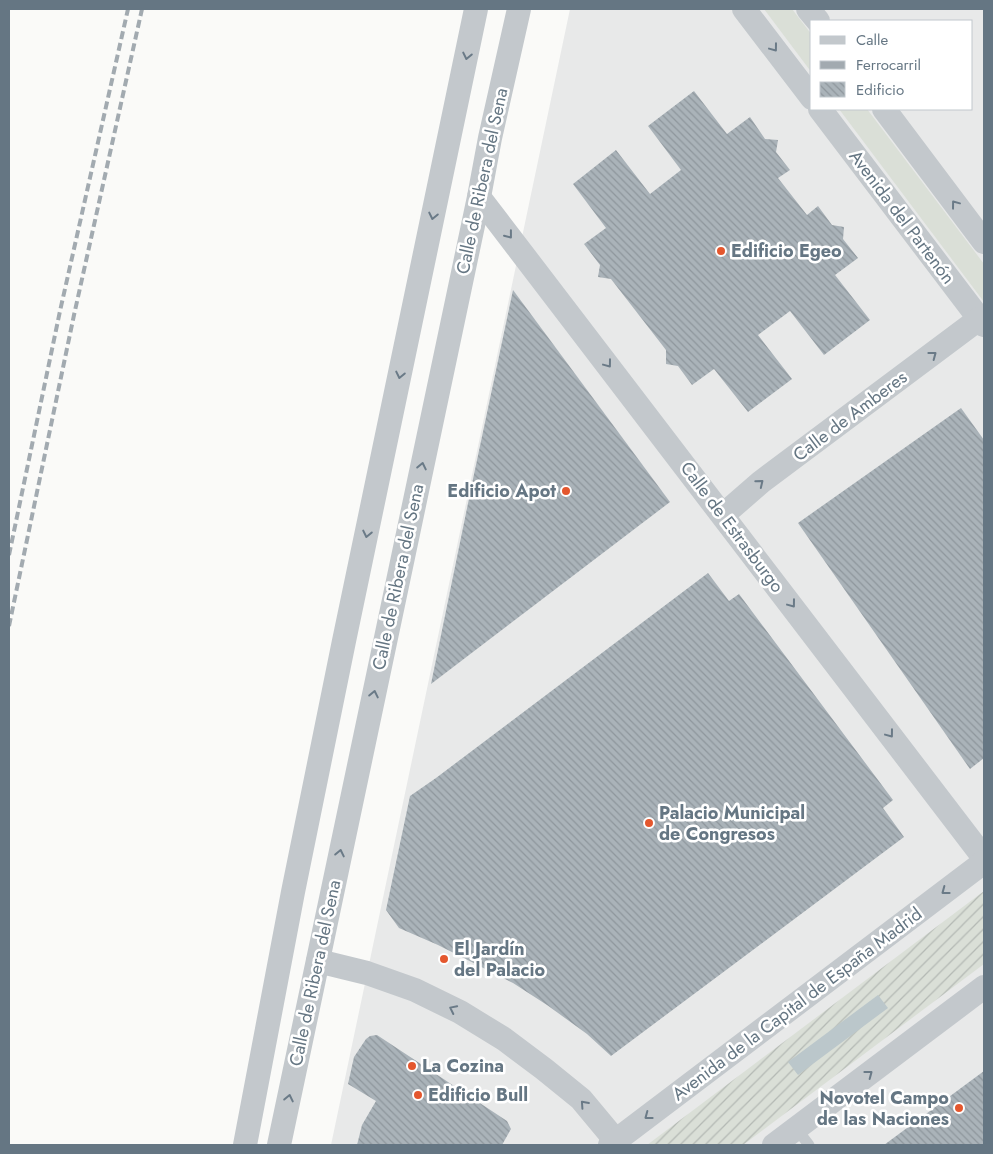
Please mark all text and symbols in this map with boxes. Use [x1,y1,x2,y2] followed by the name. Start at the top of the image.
[810,20,973,110] legend
[856,29,888,51] text: Calle
[768,42,777,52] one-way arrow
[462,52,472,61] one-way arrow
[856,54,921,76] text: Ferrocarril
[856,79,904,101] text: Edificio
[450,86,514,276] street label: Calle de Ribera del Sena
[843,145,961,289] street label: Avenida del Partenón
[952,200,961,210] one-way arrow
[429,211,439,220] one-way arrow
[503,229,511,238] one-way arrow
[731,238,842,264] place label: Edificio Egeo
[715,245,727,257] marker: Edificio Egeo
[927,352,937,361] one-way arrow
[602,358,611,368] one-way arrow
[788,364,912,468] street label: Calle de Amberes
[395,370,406,379] one-way arrow
[674,456,790,598] street label: Calle de Estrasburgo
[416,462,427,471] one-way arrow
[447,478,556,504] place label: Edificio Apot
[754,481,763,489] one-way arrow
[366,482,430,672] street label: Calle de Ribera del Sena
[560,485,572,497] marker: Edificio Apot
[362,529,372,538] one-way arrow
[786,598,794,607] one-way arrow
[368,689,378,698] one-way arrow
[885,728,893,737] one-way arrow
[659,800,805,847] place label: Palacio Municipal de Congresos
[643,817,655,829] marker: Palacio Municipal de Congresos
[335,849,345,857] one-way arrow
[283,878,347,1068] street label: Calle de Ribera del Sena
[942,886,951,894] one-way arrow
[667,901,927,1107] street label: Avenida de la Capital de España Madrid
[454,936,545,983] place label: El Jardín del Palacio
[438,953,450,965] marker: El Jardín del Palacio
[449,1005,458,1015] one-way arrow
[422,1053,504,1079] place label: La Cozina
[406,1060,418,1072] marker: La Cozina
[863,1071,873,1080] one-way arrow
[428,1082,528,1108] place label: Edificio Bull
[817,1085,949,1132] place label: Novotel Campo de las Naciones
[412,1089,424,1101] marker: Edificio Bull
[283,1093,293,1102] one-way arrow
[581,1100,590,1109] one-way arrow
[953,1102,965,1114] marker: Novotel Campo de las Naciones
[645,1111,654,1119] one-way arrow

